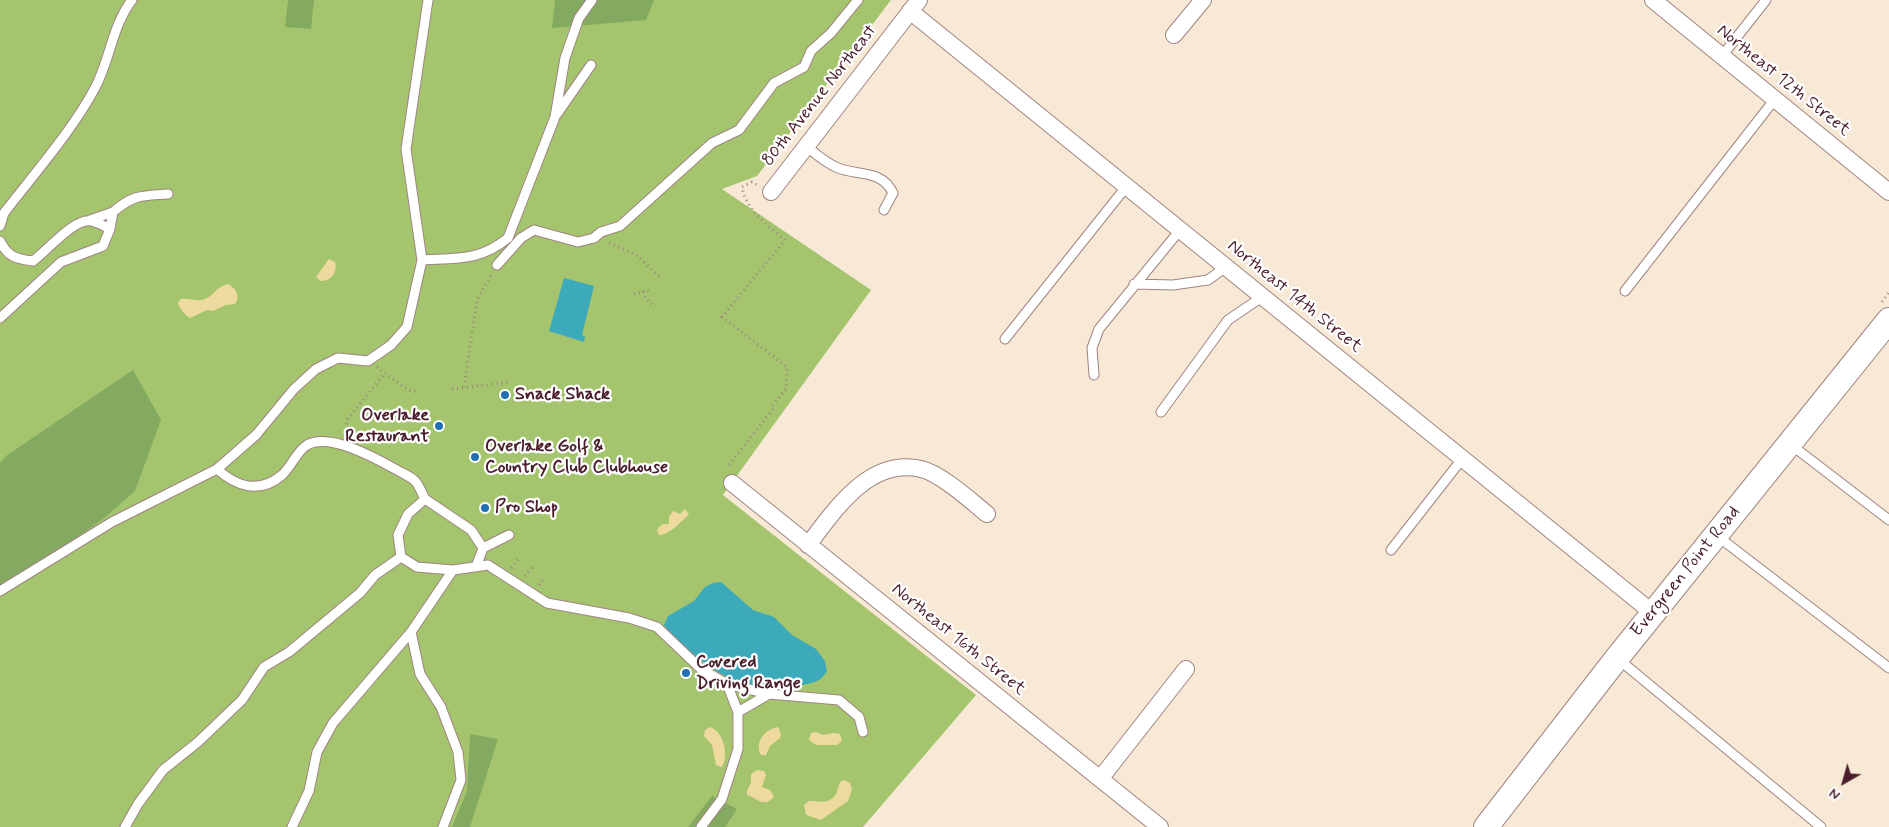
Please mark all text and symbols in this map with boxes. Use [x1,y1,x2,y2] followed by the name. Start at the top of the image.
[1712,20,1854,142] street label: Northeast 12th Street
[758,21,882,171] street label: 80th Avenue Northeast
[1222,236,1366,358] street label: Northeast 14th Street
[515,384,610,406] place label: Snack Shack
[499,389,511,401] marker: Snack Shack
[345,405,429,448] place label: Overlake Restaurant
[433,420,445,432] marker: Overlake Restaurant
[485,436,668,478] place label: Overlake Golf & Country Club Clubhouse
[469,451,481,463] marker: Overlake Golf & Country Club Clubhouse
[495,497,558,519] place label: Pro Shop
[479,502,491,514] marker: Pro Shop
[1627,502,1745,642] street label: Evergreen Point Road
[887,579,1029,701] street label: Northeast 16th Street
[696,652,801,694] place label: Covered Driving Range
[680,667,692,679] marker: Covered Driving Range
[1819,757,1869,807] north arrow
[1826,784,1844,804] text: N

